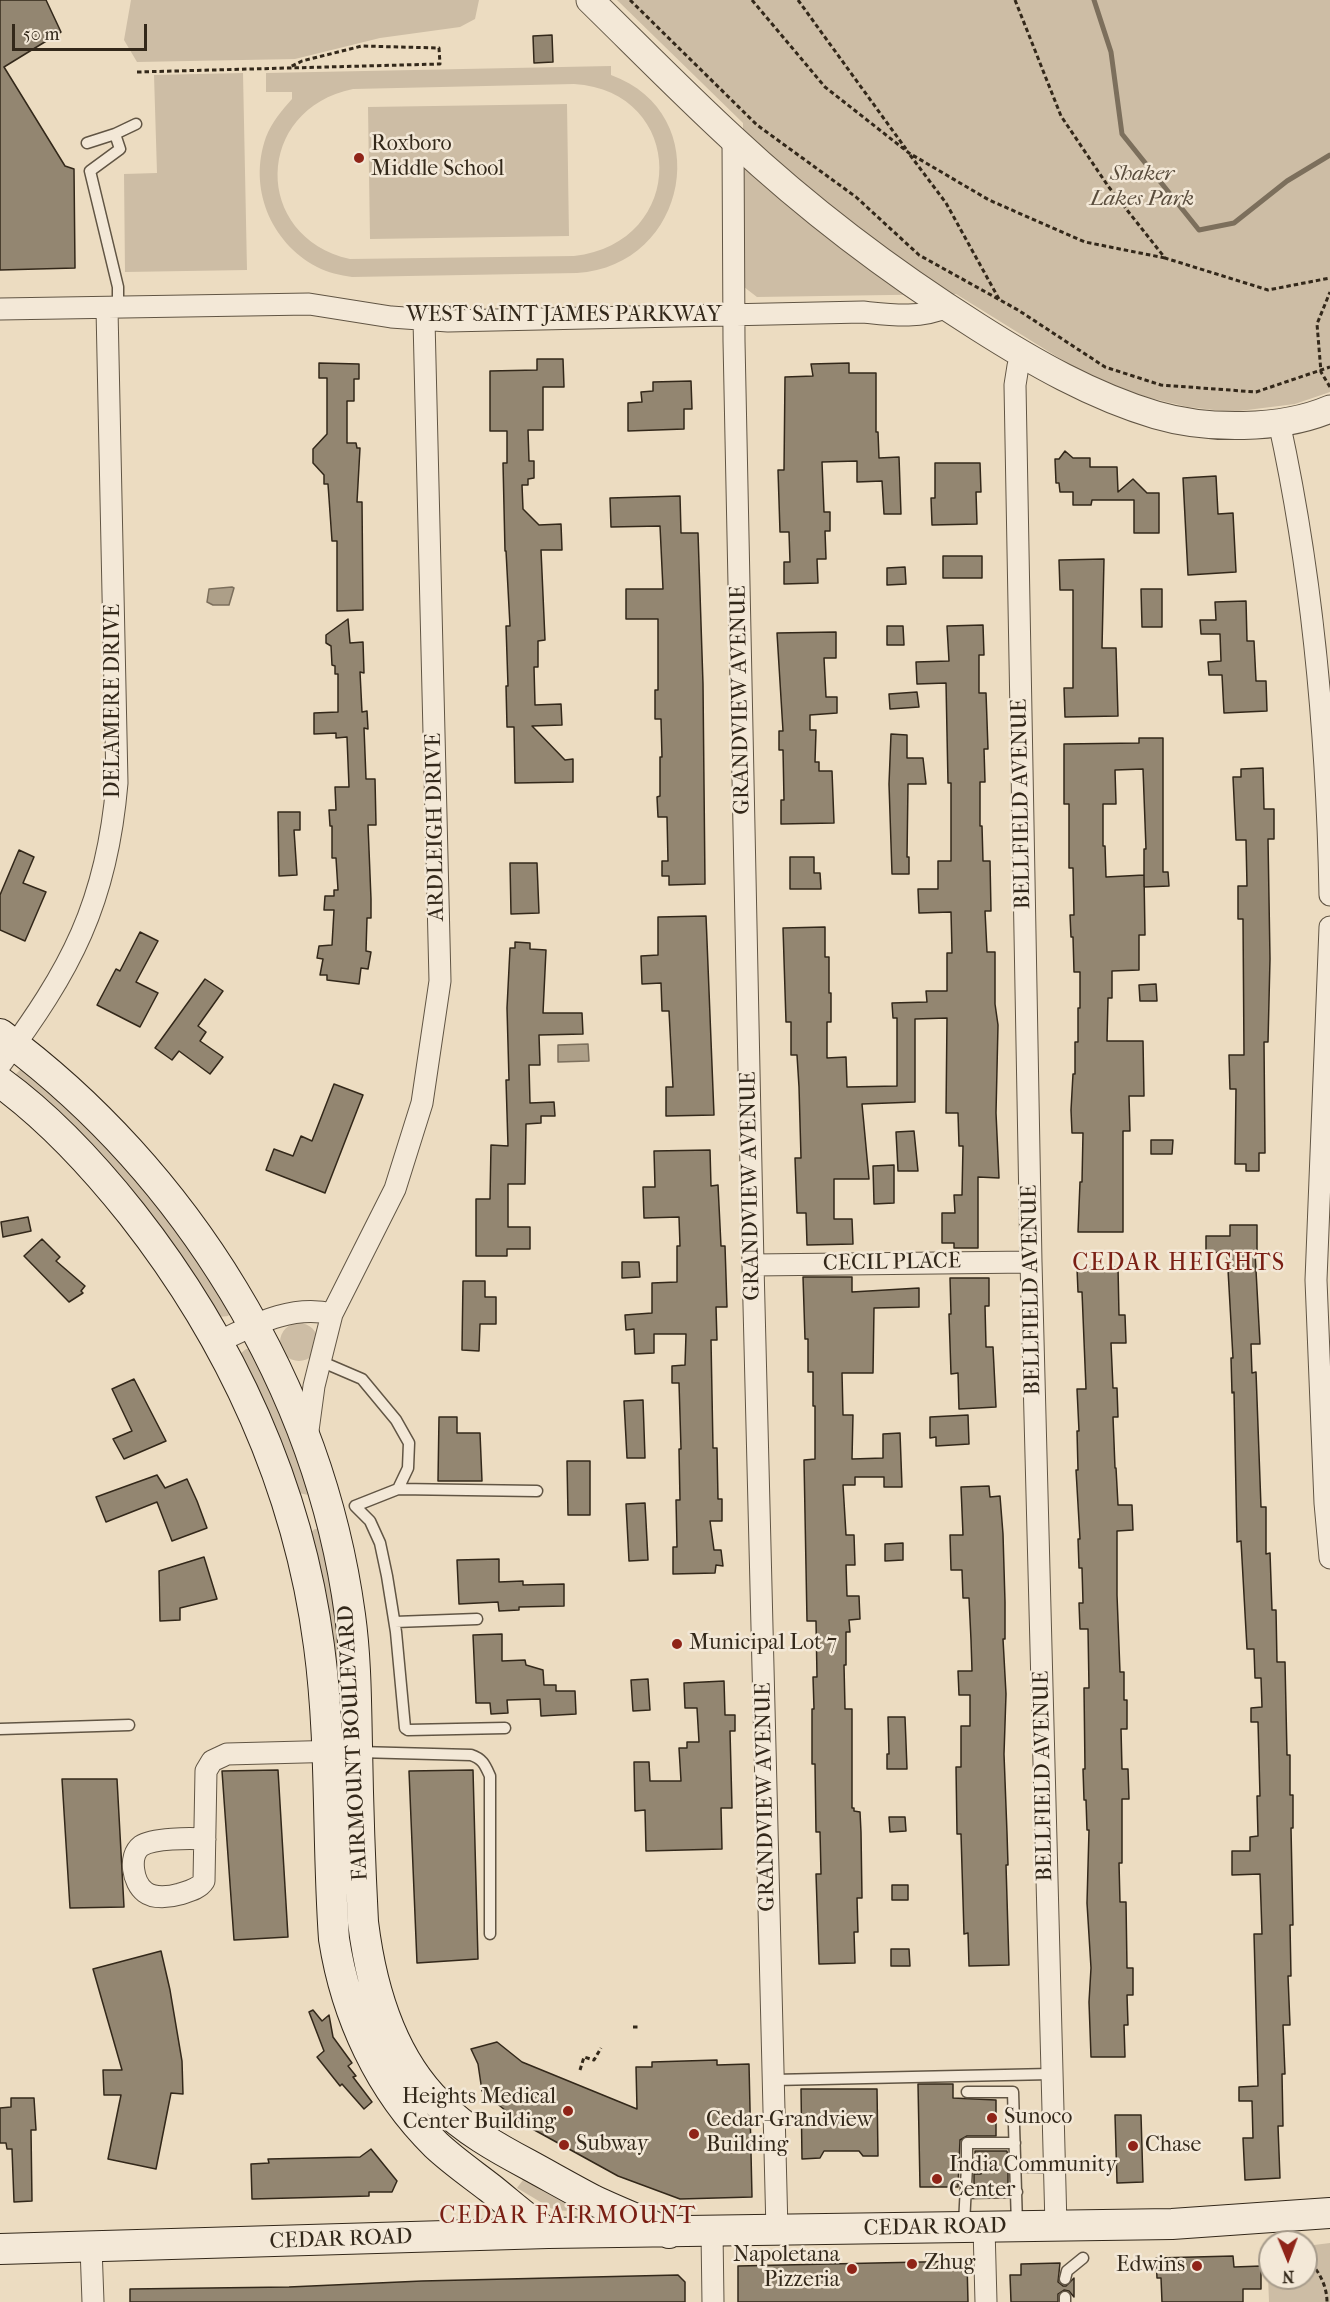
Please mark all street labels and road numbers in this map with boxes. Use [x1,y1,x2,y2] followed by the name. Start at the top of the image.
[406,303,722,329] street label: WEST SAINT JAMES PARKWAY
[726,585,756,815] street label: GRANDVIEW AVENUE
[101,604,127,798] street label: DELAMERE DRIVE
[1007,699,1037,909] street label: BELLFIELD AVENUE
[421,733,451,921] street label: ARDLEIGH DRIVE
[736,1071,766,1301] street label: GRANDVIEW AVENUE
[1017,1185,1047,1395] street label: BELLFIELD AVENUE
[823,1249,961,1277] street label: CECIL PLACE
[334,1605,374,1881] street label: FAIRMOUNT BOULEVARD
[1029,1671,1059,1881] street label: BELLFIELD AVENUE
[751,1682,781,1912] street label: GRANDVIEW AVENUE
[863,2214,1007,2242] street label: CEDAR ROAD
[269,2224,413,2256] street label: CEDAR ROAD

